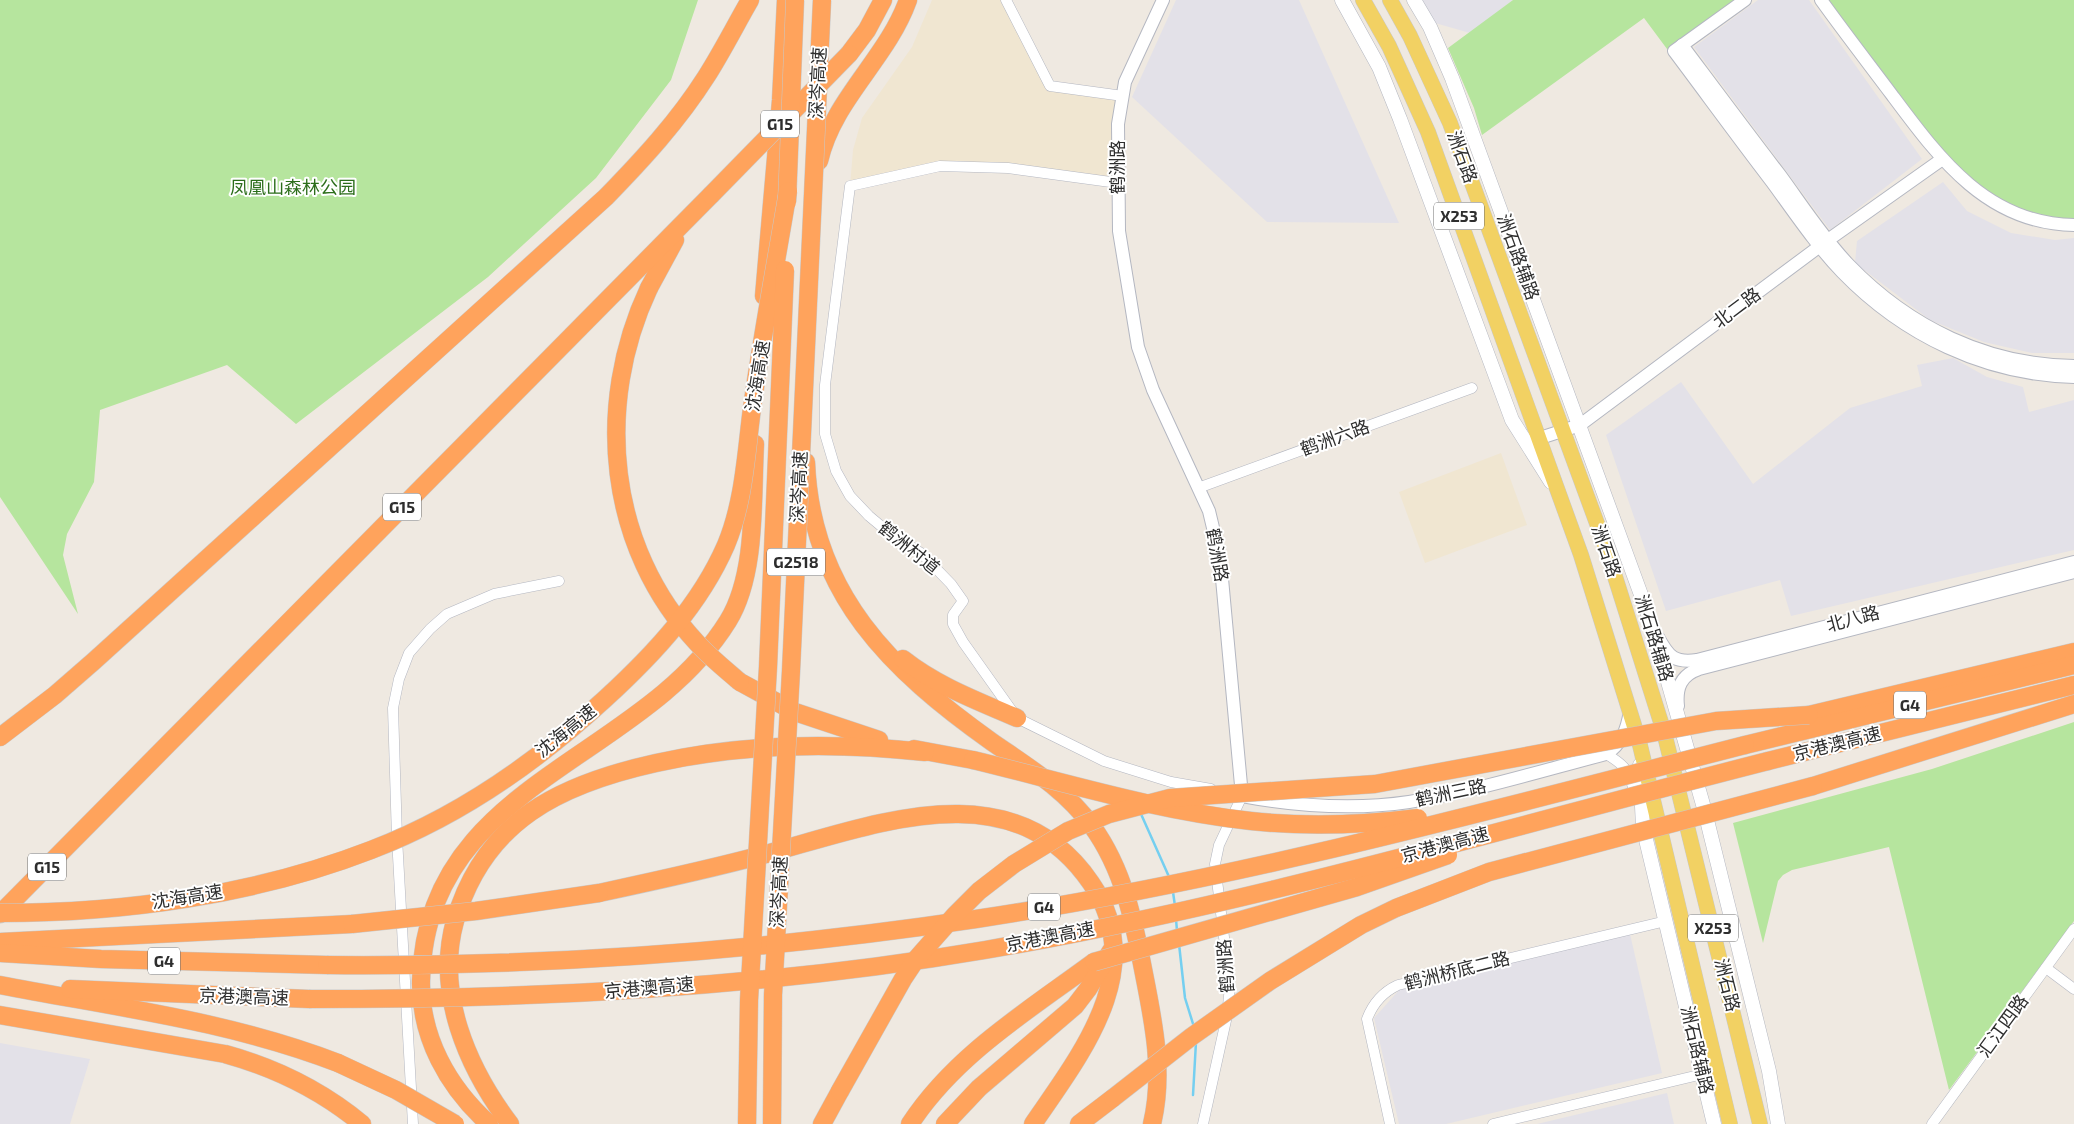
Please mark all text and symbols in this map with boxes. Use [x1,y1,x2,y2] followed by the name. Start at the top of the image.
[804,46,830,119] street label: 深岑高速
[761,110,799,138] road number: G15
[1443,128,1483,186] street label: 洲石路
[1106,140,1128,194] street label: 鹤洲路
[230,176,356,198] park label: 凤凰山森林公园
[1434,202,1484,230] road number: X253
[1493,211,1545,303] street label: 洲石路辅路
[1708,282,1765,332] street label: 北二路
[741,339,774,413] street label: 沈海高速
[1297,414,1372,460] street label: 鹤洲六路
[785,450,811,523] street label: 深岑高速
[383,494,421,520] road number: G15
[875,516,945,578] street label: 鹤洲村道
[1588,522,1626,580] street label: 洲石路
[1202,526,1234,583] street label: 鹤洲路
[767,548,825,576] road number: G2518
[1631,591,1679,684] street label: 洲石路辅路
[1824,600,1882,636] street label: 北八路
[1894,692,1926,718] road number: G4
[530,699,600,761] street label: 沈海高速
[1790,721,1883,765] street label: 京港澳高速
[1413,774,1488,810] street label: 鹤洲三路
[1398,822,1491,866] street label: 京港澳高速
[28,854,66,880] road number: G15
[765,855,791,928] street label: 深岑高速
[150,880,224,913] street label: 沈海高速
[1028,894,1060,920] road number: G4
[1688,914,1738,941] road number: X253
[1004,917,1096,955] street label: 京港澳高速
[1212,938,1238,994] street label: 鹤洲路
[1402,946,1512,994] street label: 鹤洲桥底二路
[148,948,180,974] road number: G4
[1711,956,1745,1014] street label: 洲石路
[603,972,695,1002] street label: 京港澳高速
[199,983,289,1009] street label: 京港澳高速
[1972,990,2032,1061] street label: 汇江四路
[1677,1003,1719,1096] street label: 洲石路辅路

